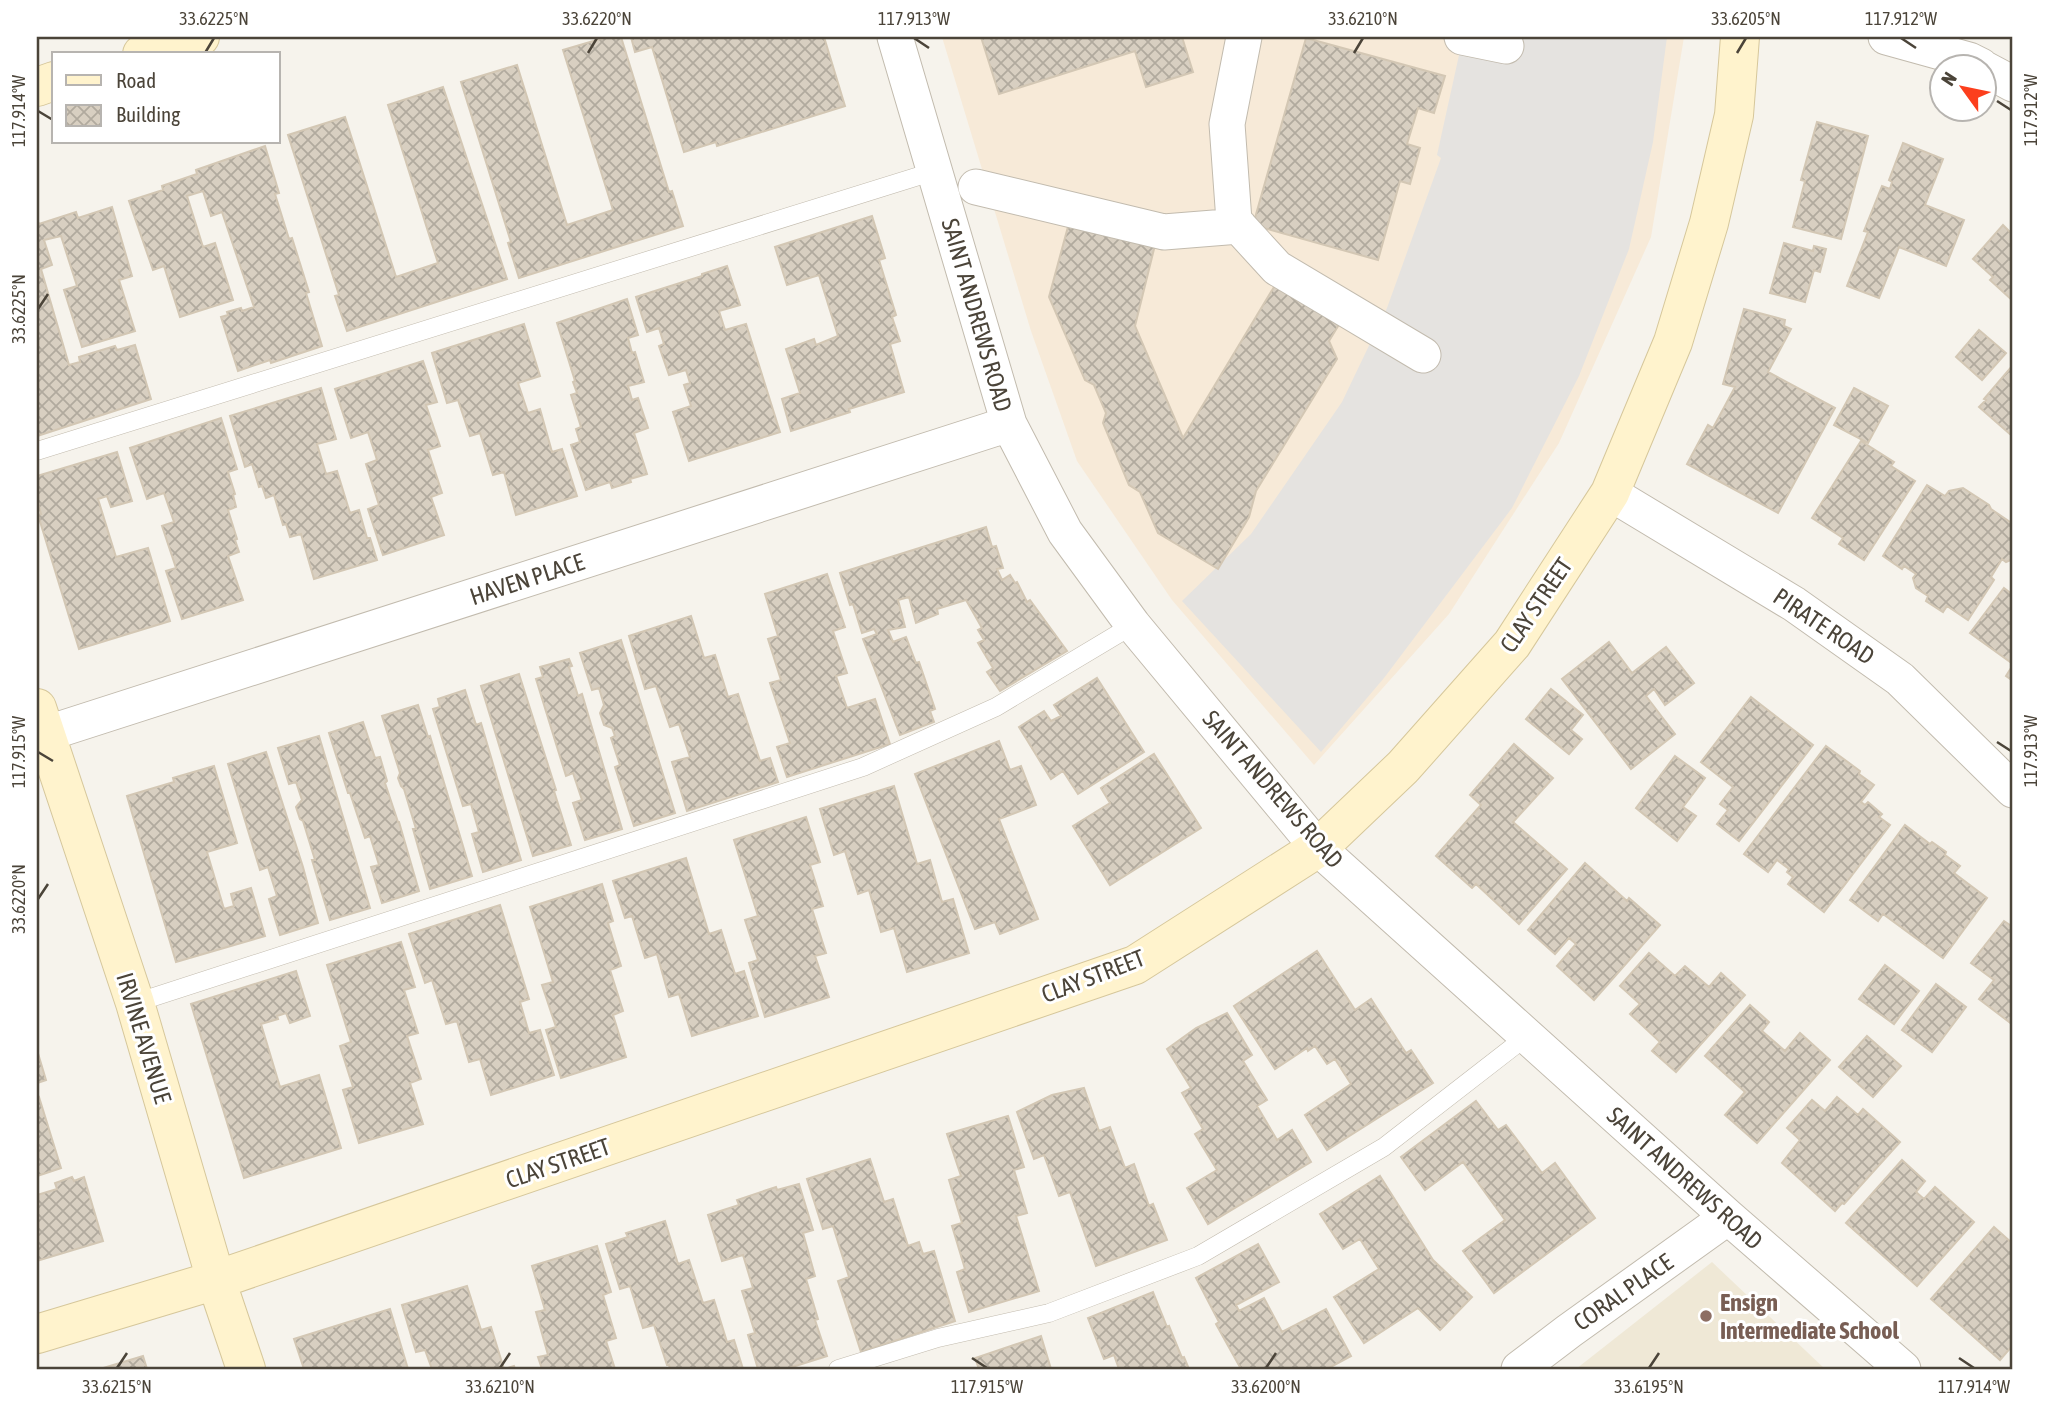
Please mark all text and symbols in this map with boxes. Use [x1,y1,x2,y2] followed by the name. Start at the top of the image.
[179,8,249,29] text: 33.6225°N
[562,8,632,29] text: 33.6220°N
[878,8,950,29] text: 117.913°W
[1328,8,1398,29] text: 33.6210°N
[1711,8,1781,29] text: 33.6205°N
[1865,8,1937,29] text: 117.912°W
[52,52,280,144] legend
[1927,52,1997,122] north arrow
[116,68,156,92] text: Road
[1936,68,1961,89] text: N
[2020,74,2041,146] text: 117.912°W
[8,75,29,147] text: 117.914°W
[116,102,180,126] text: Building
[937,215,1017,415] street label: SAINT ANDREWS ROAD
[8,274,29,344] text: 33.6225°N
[466,548,588,610] street label: HAVEN PLACE
[1495,552,1578,657] street label: CLAY STREET
[1768,582,1880,670] street label: PIRATE ROAD
[1197,705,1349,873] street label: SAINT ANDREWS ROAD
[2020,715,2041,787] text: 117.913°W
[8,716,29,788] text: 117.915°W
[8,864,29,934] text: 33.6220°N
[1038,944,1149,1008] street label: CLAY STREET
[111,969,177,1107] street label: IRVINE AVENUE
[1602,1101,1768,1255] street label: SAINT ANDREWS ROAD
[502,1132,614,1193] street label: CLAY STREET
[1568,1248,1678,1336] street label: CORAL PLACE
[1720,1289,1900,1344] place label: Ensign Intermediate School
[1698,1308,1714,1324] marker: Ensign Intermediate School
[82,1376,152,1397] text: 33.6215°N
[465,1376,535,1397] text: 33.6210°N
[951,1376,1023,1397] text: 117.915°W
[1231,1376,1301,1397] text: 33.6200°N
[1614,1376,1684,1397] text: 33.6195°N
[1938,1376,2010,1397] text: 117.914°W

